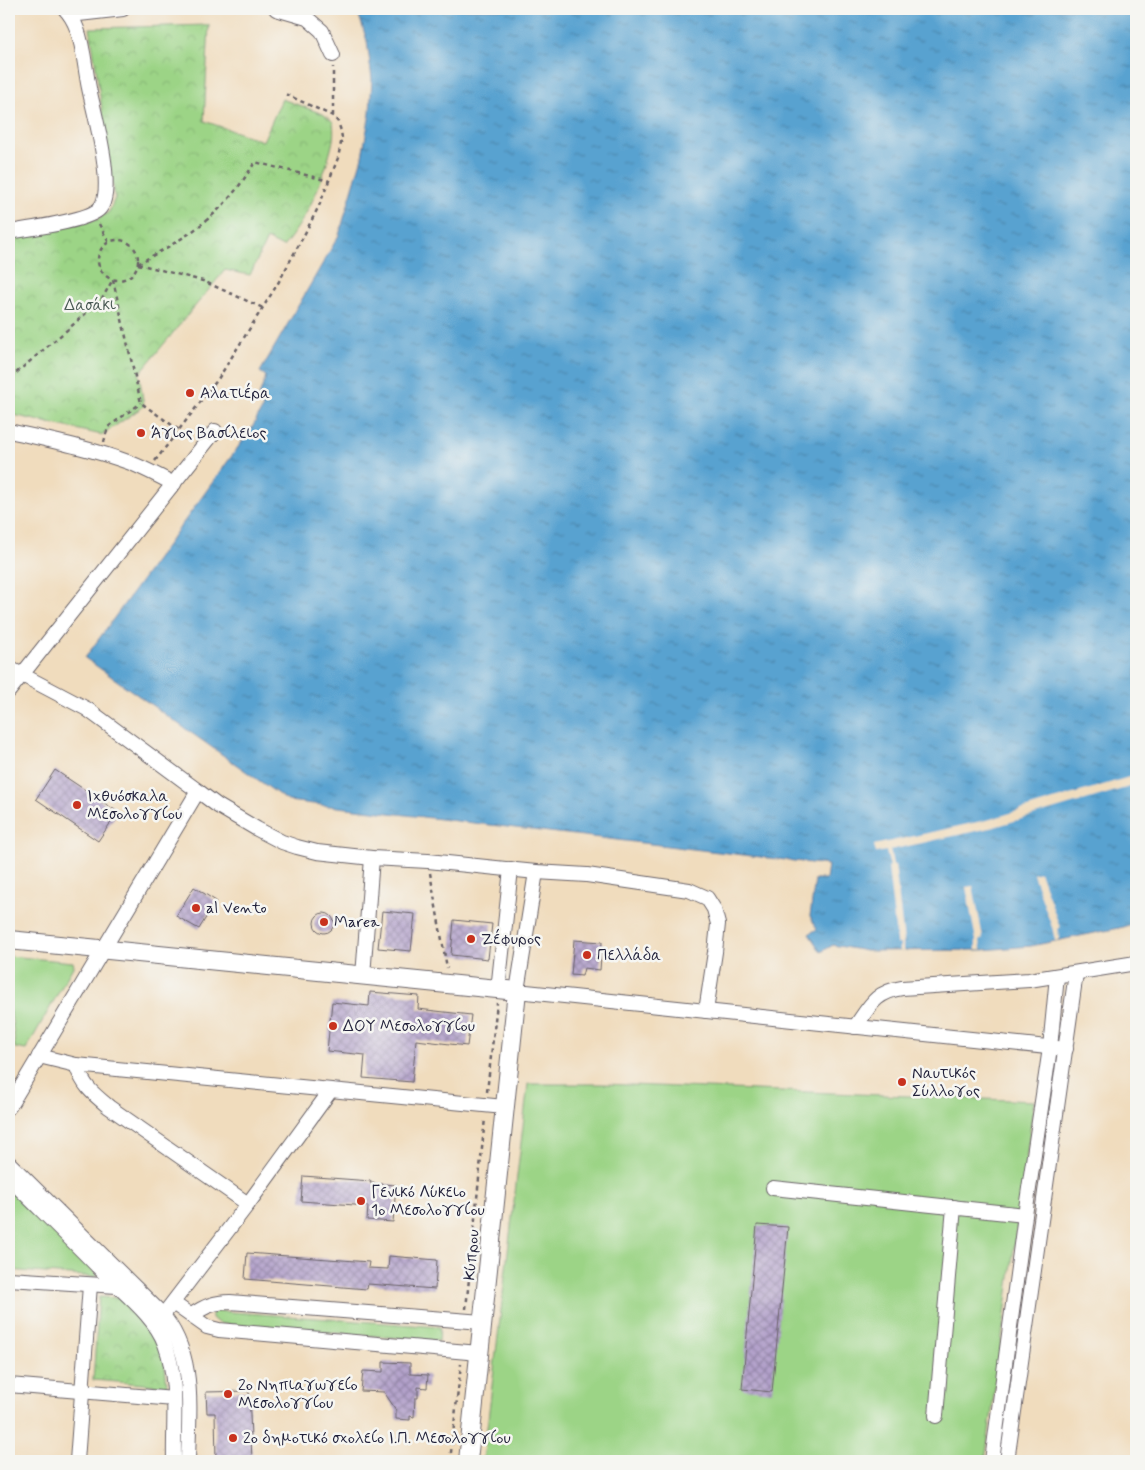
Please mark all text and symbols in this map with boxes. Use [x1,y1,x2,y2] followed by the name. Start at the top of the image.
[64,295,116,316] park label: Δασάκι
[200,382,270,404] place label: Αλατιέρα
[184,387,196,399] marker: Αλατιέρα
[151,423,267,444] place label: Άγιος Βασίλειος
[135,427,147,439] marker: Άγιος Βασίλειος
[87,786,182,825] place label: Ιχθυόσκαλα Μεσολογγίου
[71,799,83,811] marker: Ιχθυόσκαλα Μεσολογγίου
[206,898,267,919] place label: al Vento
[190,902,202,914] marker: al Vento
[334,912,380,933] place label: Marea
[318,916,330,928] marker: Marea
[481,928,541,950] place label: Ζέφυρος
[465,933,477,945] marker: Ζέφυρος
[597,945,661,966] place label: Πελλάδα
[581,949,593,961] marker: Πελλάδα
[343,1016,475,1037] place label: ΔΟΥ Μεσολογγίου
[327,1020,339,1032] marker: ΔΟΥ Μεσολογγίου
[912,1063,980,1102] place label: Ναυτικός Σύλλογος
[896,1076,908,1088] marker: Ναυτικός Σύλλογος
[371,1182,485,1221] place label: Γενικό Λύκειο 1ο Μεσολογγίου
[355,1195,367,1207] marker: Γενικό Λύκειο 1ο Μεσολογγίου
[459,1229,485,1281] street label: Κύπρου
[238,1375,358,1414] place label: 2ο Νηπιαγωγείο Μεσολογγίου
[222,1388,234,1400] marker: 2ο Νηπιαγωγείο Μεσολογγίου
[243,1428,511,1449] place label: 2ο δημοτικό σχολείο Ι.Π. Μεσολογγίου
[227,1432,239,1444] marker: 2ο δημοτικό σχολείο Ι.Π. Μεσολογγίου

